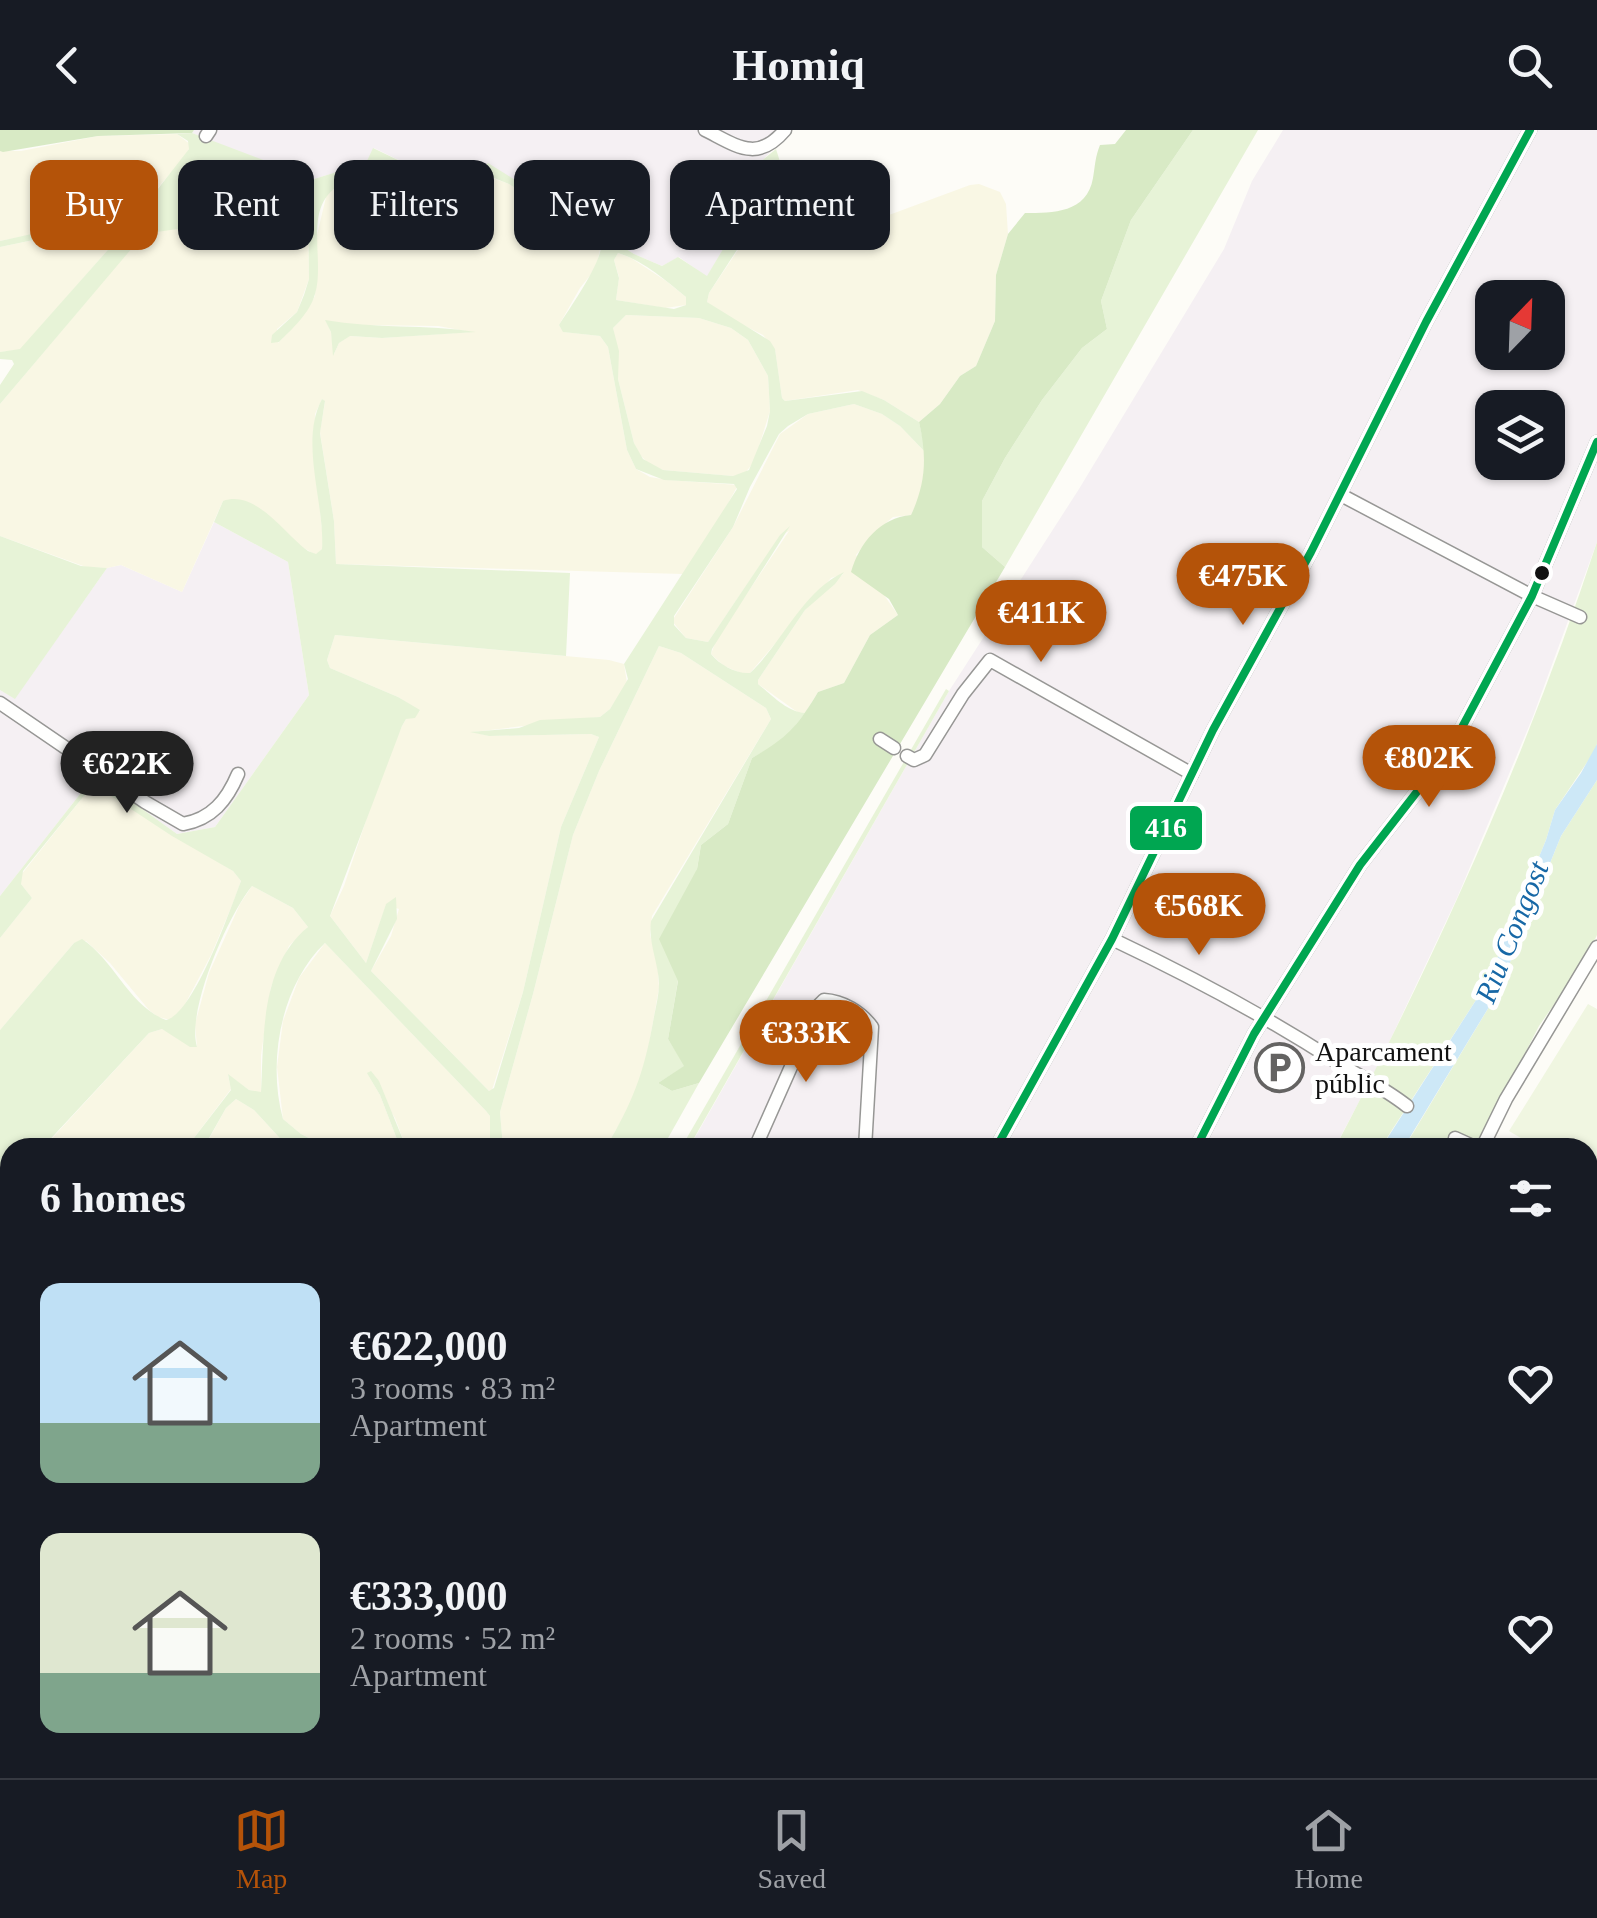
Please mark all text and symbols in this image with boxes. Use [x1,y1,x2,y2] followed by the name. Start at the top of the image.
[40,38,95,93] icon: back
[1502,38,1557,93] icon: search
[732,40,865,90] text: Homiq
[30,160,158,250] chip: Buy
[178,160,314,250] chip: Rent
[334,160,494,250] chip: Filters
[514,160,650,250] chip: New
[670,160,890,250] chip: Apartment
[1475,280,1565,370] north arrow
[1475,280,1565,480] map controls
[1475,390,1565,480] button: layers
[1173,543,1313,628] pin: €475K
[1199,557,1287,593] text: €475K
[1532,563,1552,583] unlabelled marker
[971,580,1111,665] pin: €411K
[997,594,1085,630] text: €411K
[1359,725,1499,810] pin: €802K
[57,731,197,816] pin: €622K
[1385,739,1473,775] text: €802K
[83,745,171,781] text: €622K
[1128,804,1204,852] line badge: 416
[1145,812,1187,843] text: 416
[1468,856,1555,1008] water label: Riu Congost
[1129,873,1269,958] pin: €568K
[1155,887,1243,923] text: €568K
[736,1000,876,1085] pin: €333K
[762,1014,850,1050] text: €333K
[1315,1036,1452,1099] place label: Aparcament públic
[1254,1041,1306,1093] parking icon: Aparcament públic
[1503,1171,1558,1226] icon: filters
[40,1175,186,1221] text: 6 homes
[120,1323,240,1443] icon: home
[350,1323,508,1369] text: €622,000
[1503,1356,1558,1411] icon: heart
[350,1370,555,1406] text: 3 rooms · 83 m²
[350,1407,487,1443] text: Apartment
[120,1573,240,1693] icon: home
[350,1573,508,1619] text: €333,000
[1503,1606,1558,1661] icon: heart
[350,1620,555,1656] text: 2 rooms · 52 m²
[350,1657,487,1693] text: Apartment
[234,1803,289,1895] tab: Map
[758,1803,826,1895] tab: Saved
[1294,1803,1363,1895] tab: Home

